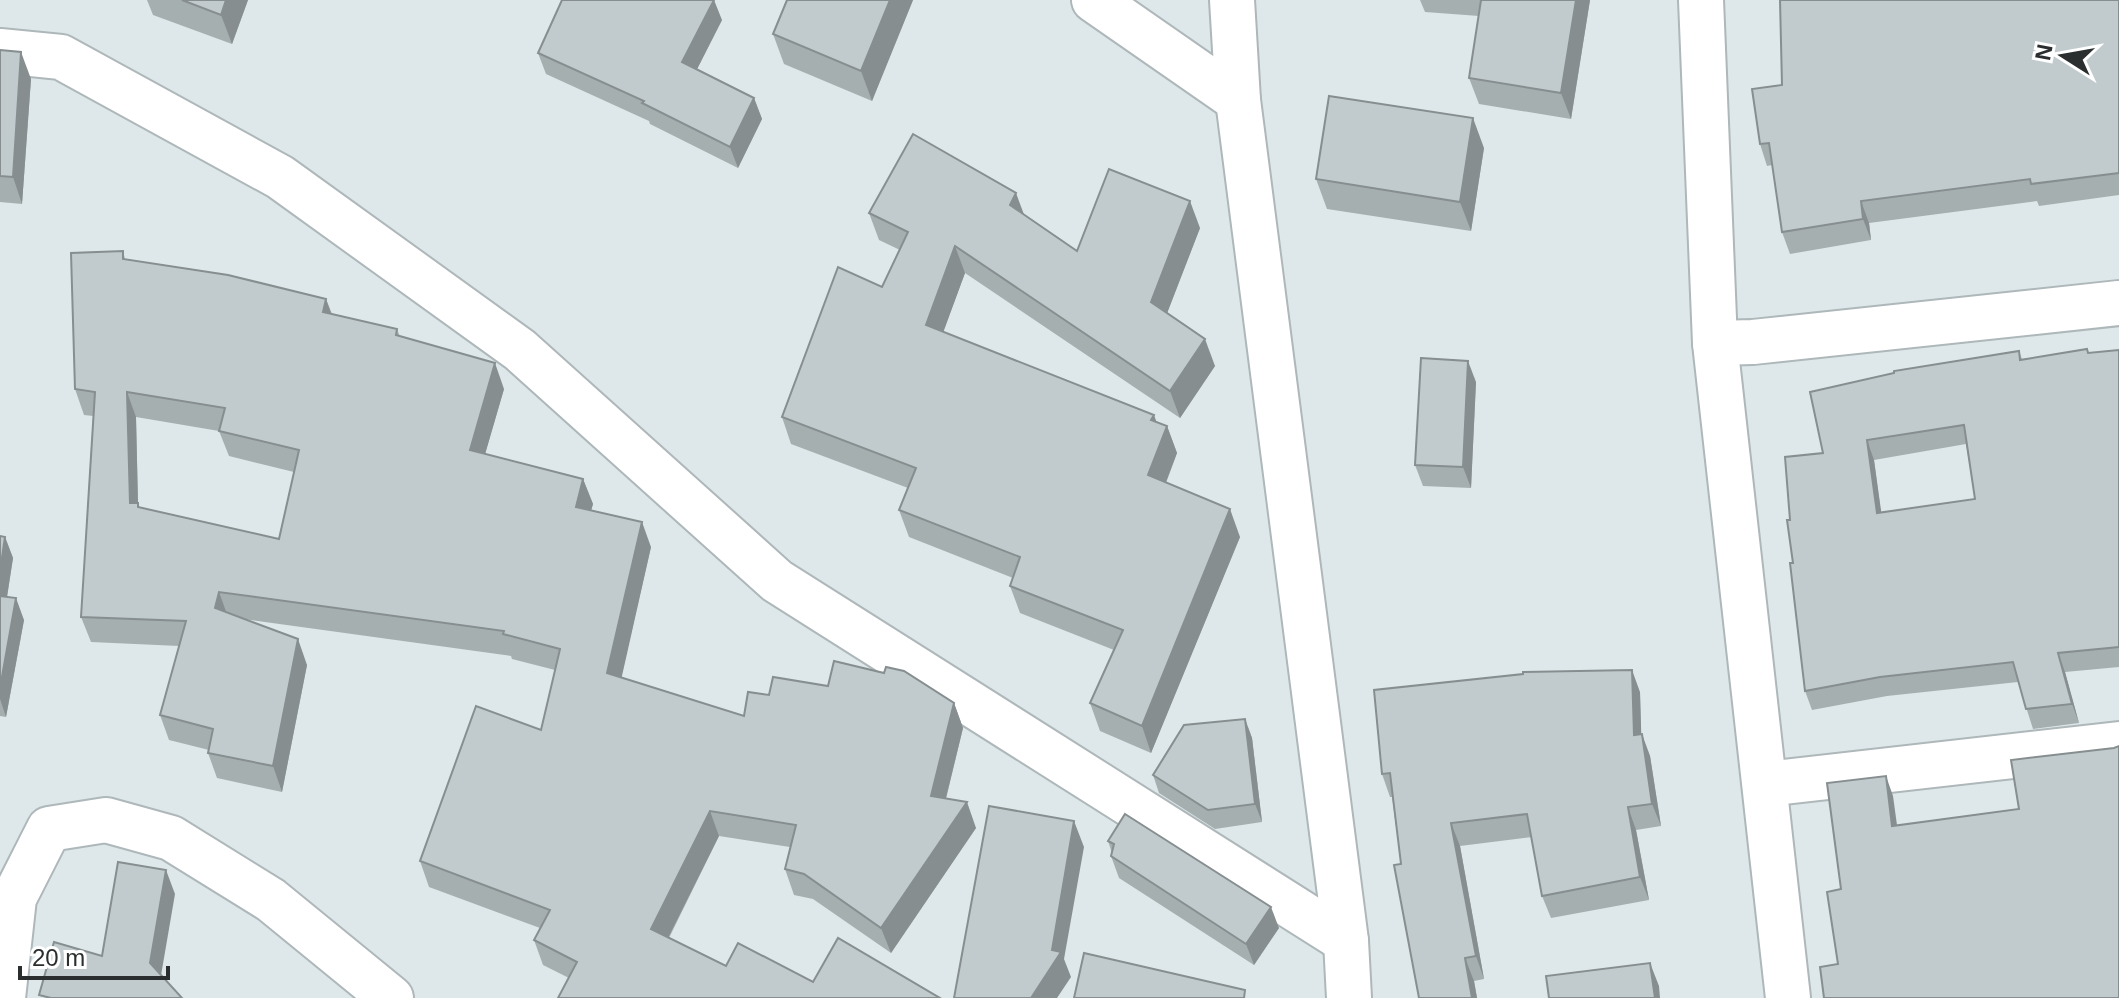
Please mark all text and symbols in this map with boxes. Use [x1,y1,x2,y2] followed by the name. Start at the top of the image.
[2023,16,2103,96] north arrow
[2030,42,2058,62] text: N
[20,930,168,980] scale bar
[32,944,85,971] text: 20 m

